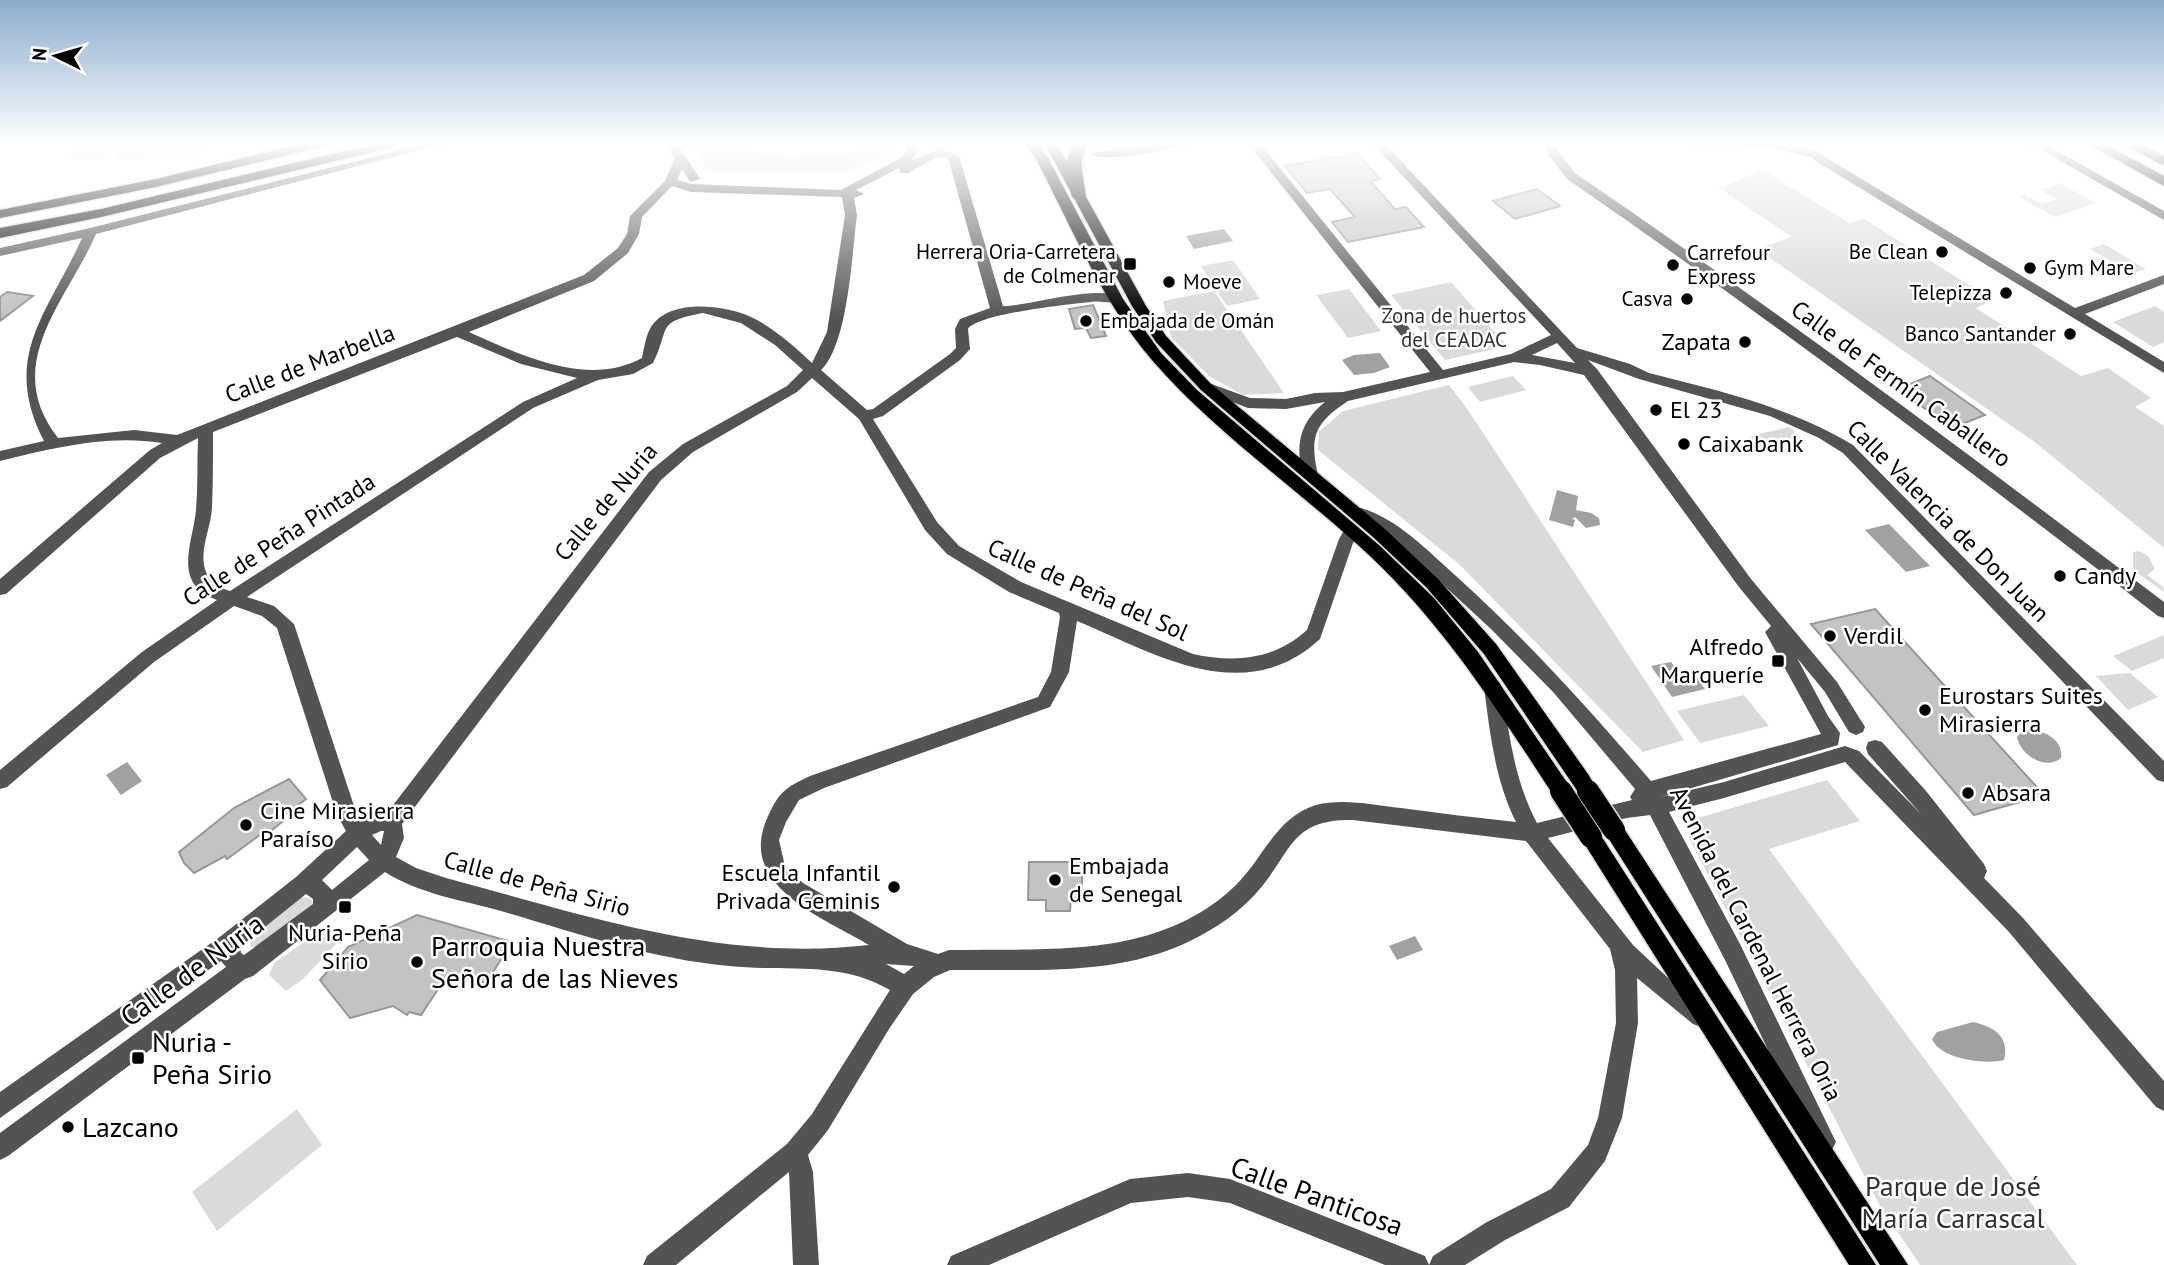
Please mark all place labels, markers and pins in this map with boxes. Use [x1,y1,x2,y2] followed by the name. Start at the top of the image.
[916,238,1116,289] place label: Herrera Oria-Carretera de Colmenar
[1849,238,1928,265] place label: Be Clean
[1687,239,1770,290] place label: Carrefour Express
[1934,244,1950,260] marker: Be Clean
[2044,254,2134,281] place label: Gym Mare
[1122,256,1138,272] marker: Herrera Oria-Carretera de Colmenar
[1665,257,1681,273] marker: Carrefour Express
[2022,260,2038,276] marker: Gym Mare
[1183,268,1242,295] place label: Moeve
[1161,274,1177,290] marker: Moeve
[1909,279,1992,306] place label: Telepizza
[1622,285,1673,312] place label: Casva
[1998,285,2014,301] marker: Telepizza
[1679,291,1695,307] marker: Casva
[1100,307,1274,334] place label: Embajada de Omán
[1078,313,1094,329] marker: Embajada de Omán
[1905,320,2056,347] place label: Banco Santander
[1662,326,1731,357] place label: Zapata
[2062,326,2078,342] marker: Banco Santander
[1737,334,1753,350] marker: Zapata
[1670,394,1722,425] place label: El 23
[1648,402,1664,418] marker: El 23
[1698,428,1804,459] place label: Caixabank
[1676,436,1692,452] marker: Caixabank
[2074,560,2136,591] place label: Candy
[2052,568,2068,584] marker: Candy
[1843,620,1903,651] place label: Verdil
[1822,628,1838,644] marker: Verdil
[1660,631,1764,690] place label: Alfredo Marqueríe
[1770,653,1786,669] marker: Alfredo Marqueríe
[1939,680,2103,739] place label: Eurostars Suites Mirasierra
[1917,702,1933,718] marker: Eurostars Suites Mirasierra
[1982,777,2051,808] place label: Absara
[1960,785,1976,801] marker: Absara
[260,795,414,854] place label: Cine Mirasierra Paraíso
[238,817,254,833] marker: Cine Mirasierra Paraíso
[1069,850,1182,909] place label: Embajada de Senegal
[716,857,880,916] place label: Escuela Infantil Privada Geminis
[1047,872,1063,888] marker: Embajada de Senegal
[886,879,902,895] marker: Escuela Infantil Privada Geminis
[337,899,353,915] marker: Nuria-Peña Sirio
[288,917,402,976] place label: Nuria-Peña Sirio
[431,927,679,996] place label: Parroquia Nuestra Señora de las Nieves
[409,954,425,970] marker: Parroquia Nuestra Señora de las Nieves
[152,1023,272,1092] place label: Nuria - Peña Sirio
[130,1050,146,1066] marker: Nuria - Peña Sirio
[82,1108,179,1145] place label: Lazcano
[60,1119,76,1135] marker: Lazcano

